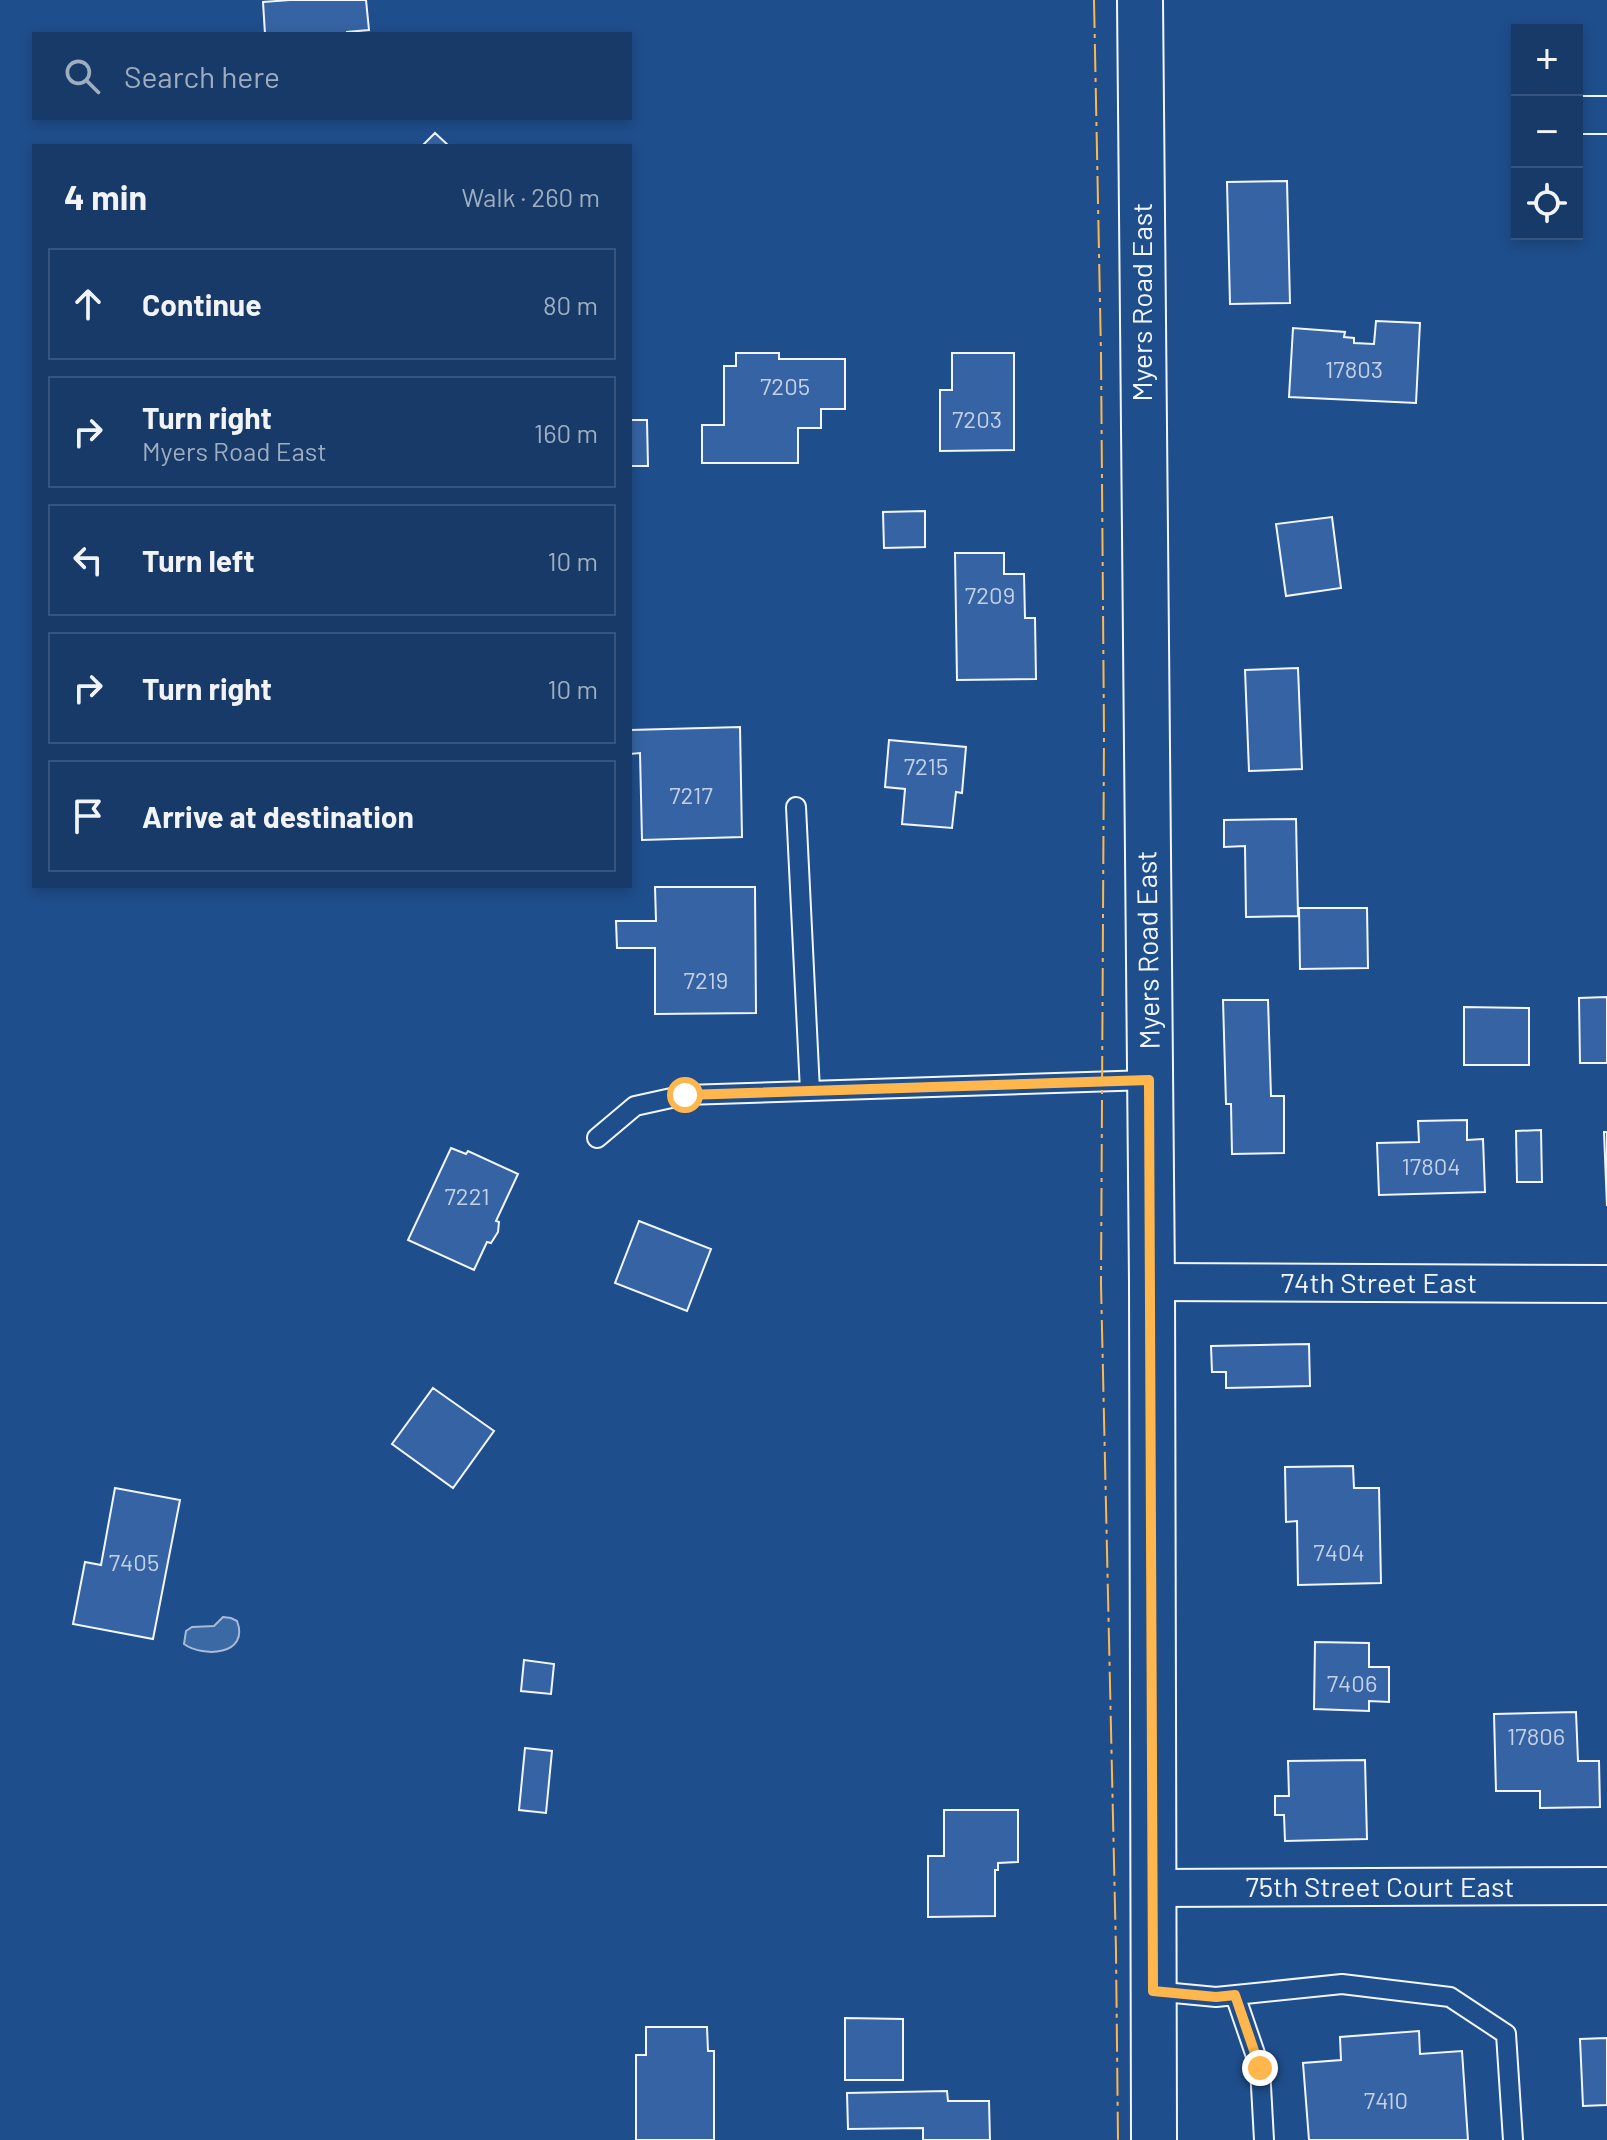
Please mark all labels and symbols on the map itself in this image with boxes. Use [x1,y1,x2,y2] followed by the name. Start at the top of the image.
[1124,203,1158,401] street label: Myers Road East
[1325,354,1383,383] house number: 17803
[760,371,810,400] house number: 7205
[952,404,1002,433] house number: 7203
[965,580,1015,609] house number: 7209
[904,751,948,780] house number: 7215
[669,780,713,809] house number: 7217
[1128,850,1166,1050] street label: Myers Road East
[684,965,728,994] house number: 7219
[667,1077,703,1113] route start
[1401,1151,1461,1180] house number: 17804
[444,1181,490,1210] house number: 7221
[1281,1265,1477,1299] street label: 74th Street East
[1313,1537,1365,1566] house number: 7404
[109,1547,159,1576] house number: 7405
[1327,1668,1377,1697] house number: 7406
[1507,1721,1565,1750] house number: 17806
[1245,1869,1515,1903] street label: 75th Street Court East
[1242,2050,1278,2086] route end
[1364,2085,1408,2114] house number: 7410

